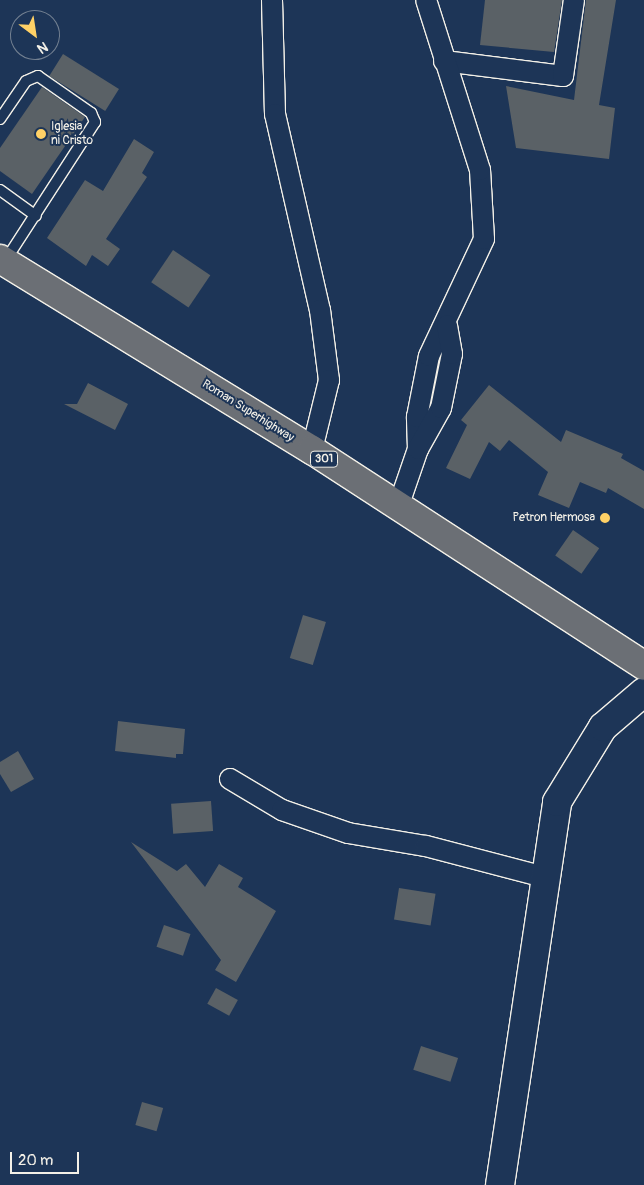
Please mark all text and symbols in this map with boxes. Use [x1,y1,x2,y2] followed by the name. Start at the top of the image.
[10,10,60,60] north arrow
[34,38,51,57] text: N
[51,120,93,148] place label: Iglesia ni Cristo
[35,128,47,140] marker: Iglesia ni Cristo
[199,377,297,445] street label: Roman Superhighway
[309,450,339,468] road number: 301
[513,511,595,525] place label: Petron Hermosa
[599,512,611,524] marker: Petron Hermosa
[12,1142,81,1174] scale bar
[18,1151,53,1170] text: 20 m

